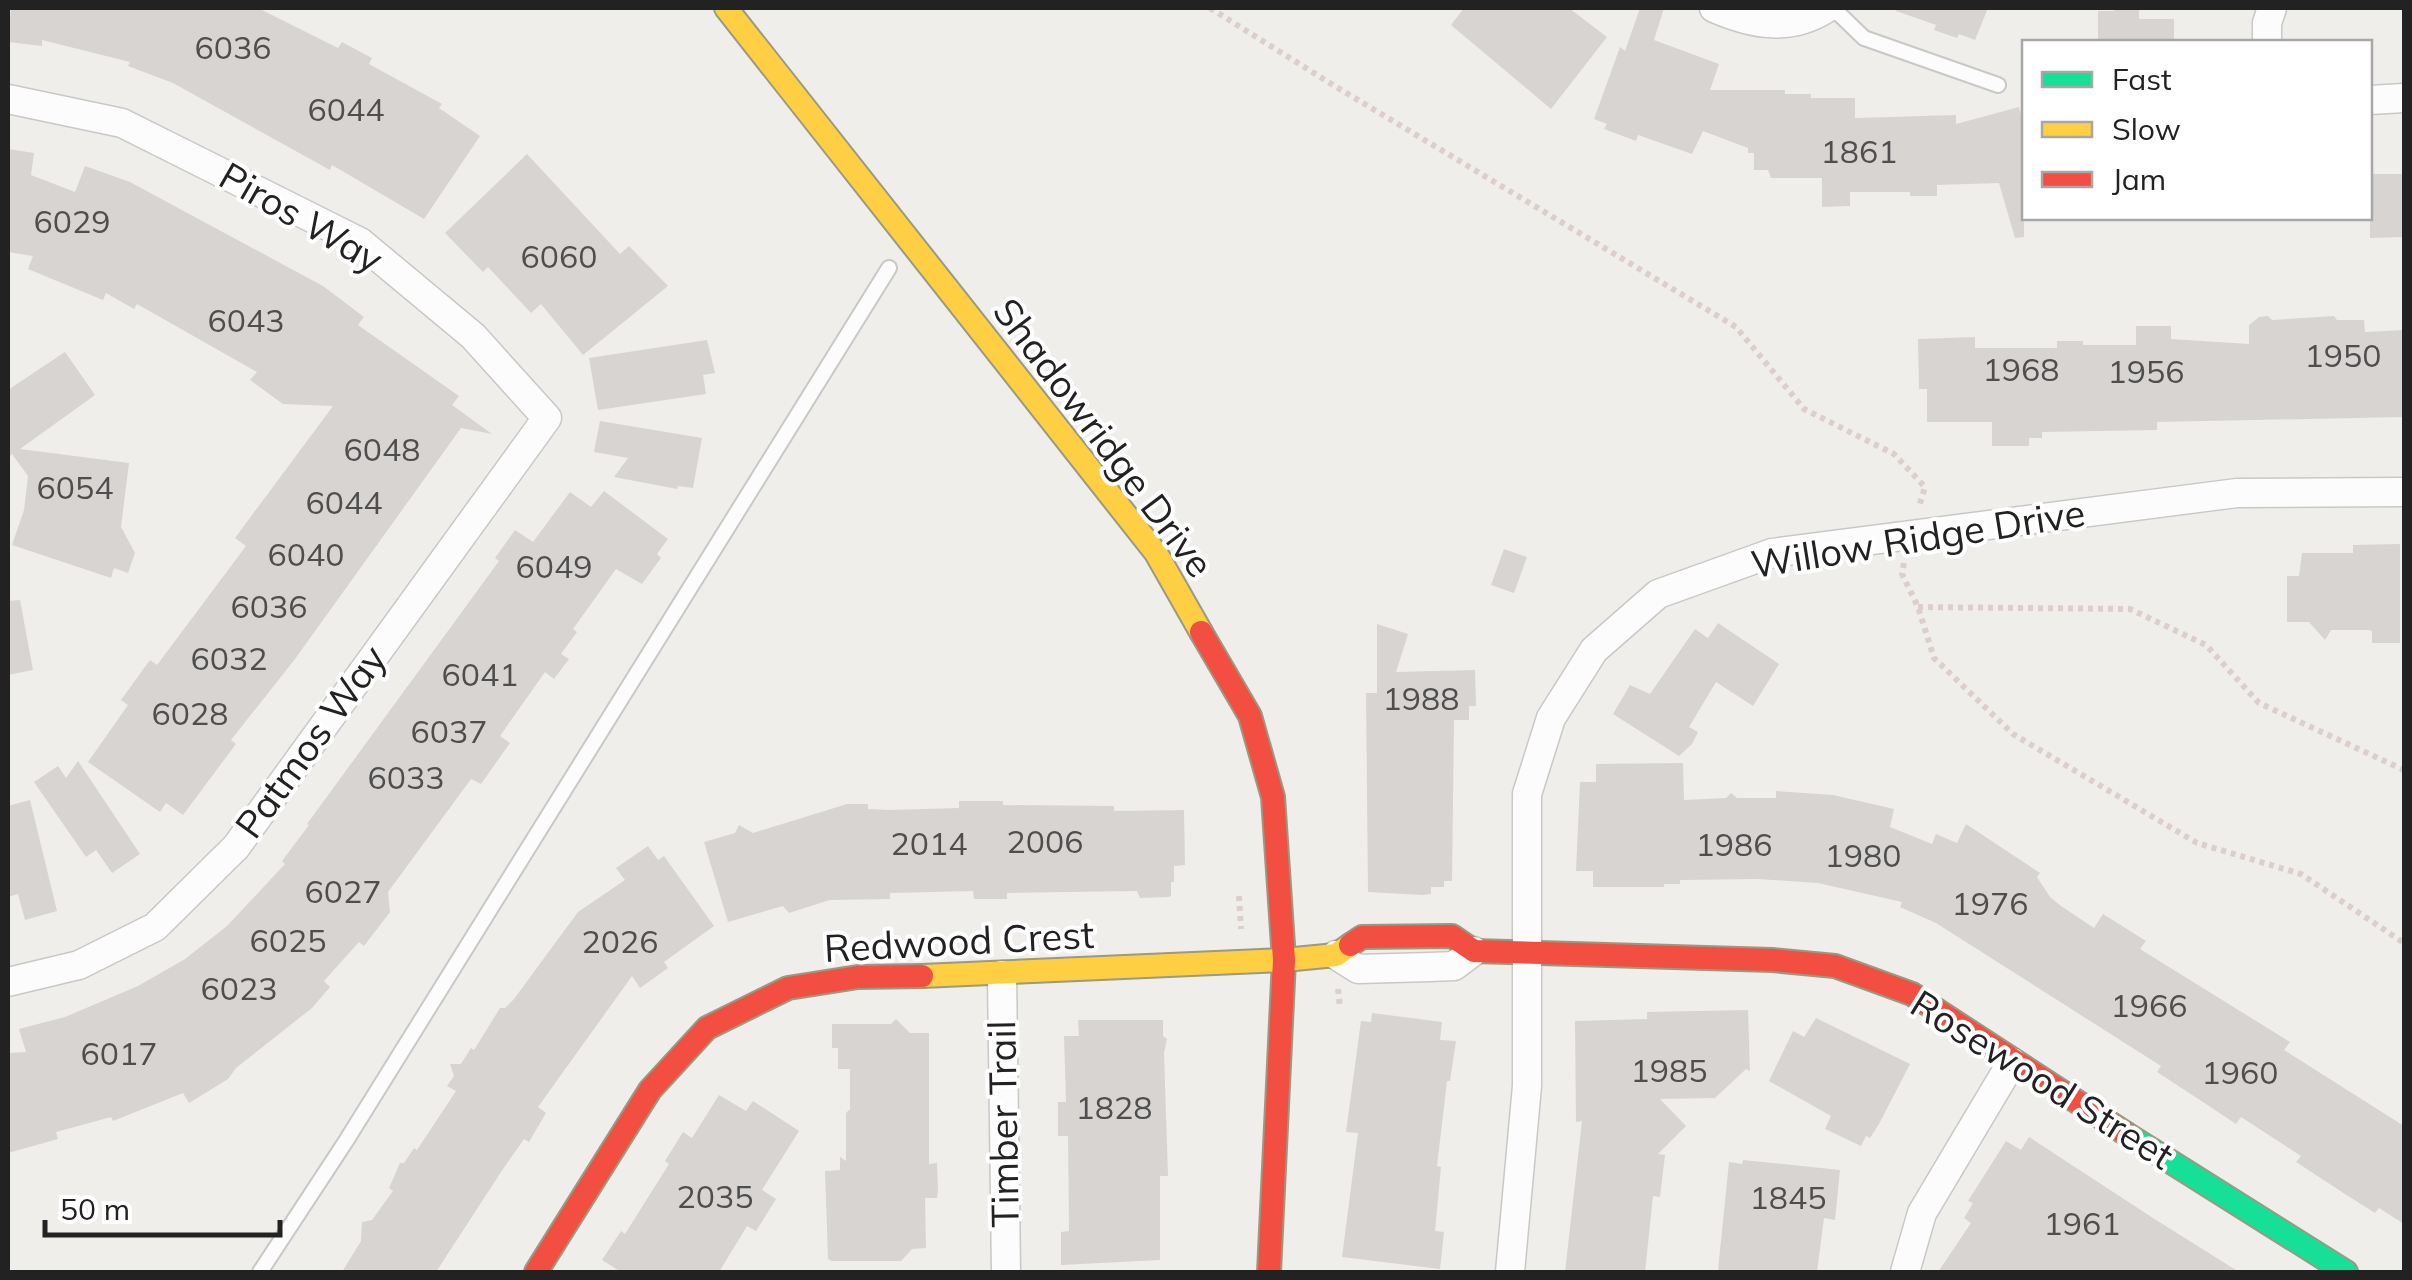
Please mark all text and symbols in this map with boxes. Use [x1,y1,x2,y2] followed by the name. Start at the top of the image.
[195,27,271,67] house number: 6036
[2022,40,2372,220] legend
[2112,60,2172,98] text: Fast
[308,89,384,129] house number: 6044
[2112,110,2181,148] text: Slow
[1821,131,1897,171] house number: 1861
[211,151,392,283] street label: Piros Way
[2112,160,2166,198] text: Jam
[34,201,110,241] house number: 6029
[521,236,597,276] house number: 6060
[983,288,1224,586] street label: Shadowridge Drive
[208,300,284,340] house number: 6043
[2305,335,2381,375] house number: 1950
[1983,349,2059,389] house number: 1968
[2108,351,2184,391] house number: 1956
[344,429,420,469] house number: 6048
[37,467,113,507] house number: 6054
[306,482,382,522] house number: 6044
[1748,488,2088,588] street label: Willow Ridge Drive
[268,534,344,574] house number: 6040
[516,546,592,586] house number: 6049
[231,586,307,626] house number: 6036
[224,636,396,847] street label: Patmos Way
[191,638,267,678] house number: 6032
[442,654,518,694] house number: 6041
[1383,678,1459,718] house number: 1988
[152,693,228,733] house number: 6028
[411,711,487,751] house number: 6037
[368,757,444,797] house number: 6033
[1007,821,1083,861] house number: 2006
[891,823,967,863] house number: 2014
[1696,824,1772,864] house number: 1986
[1825,835,1901,875] house number: 1980
[305,871,381,911] house number: 6027
[1952,883,2028,923] house number: 1976
[823,910,1095,972] street label: Redwood Crest
[250,920,326,960] house number: 6025
[582,921,658,961] house number: 2026
[201,968,277,1008] house number: 6023
[1902,979,2183,1179] street label: Rosewood Street
[2111,985,2187,1025] house number: 1966
[977,1020,1029,1228] street label: Timber Trail
[81,1033,157,1073] house number: 6017
[1631,1050,1707,1090] house number: 1985
[2202,1052,2278,1092] house number: 1960
[1076,1087,1152,1127] house number: 1828
[45,1175,280,1237] scale bar
[677,1176,753,1216] house number: 2035
[1750,1177,1826,1217] house number: 1845
[60,1190,130,1228] text: 50 m
[2044,1203,2120,1243] house number: 1961

